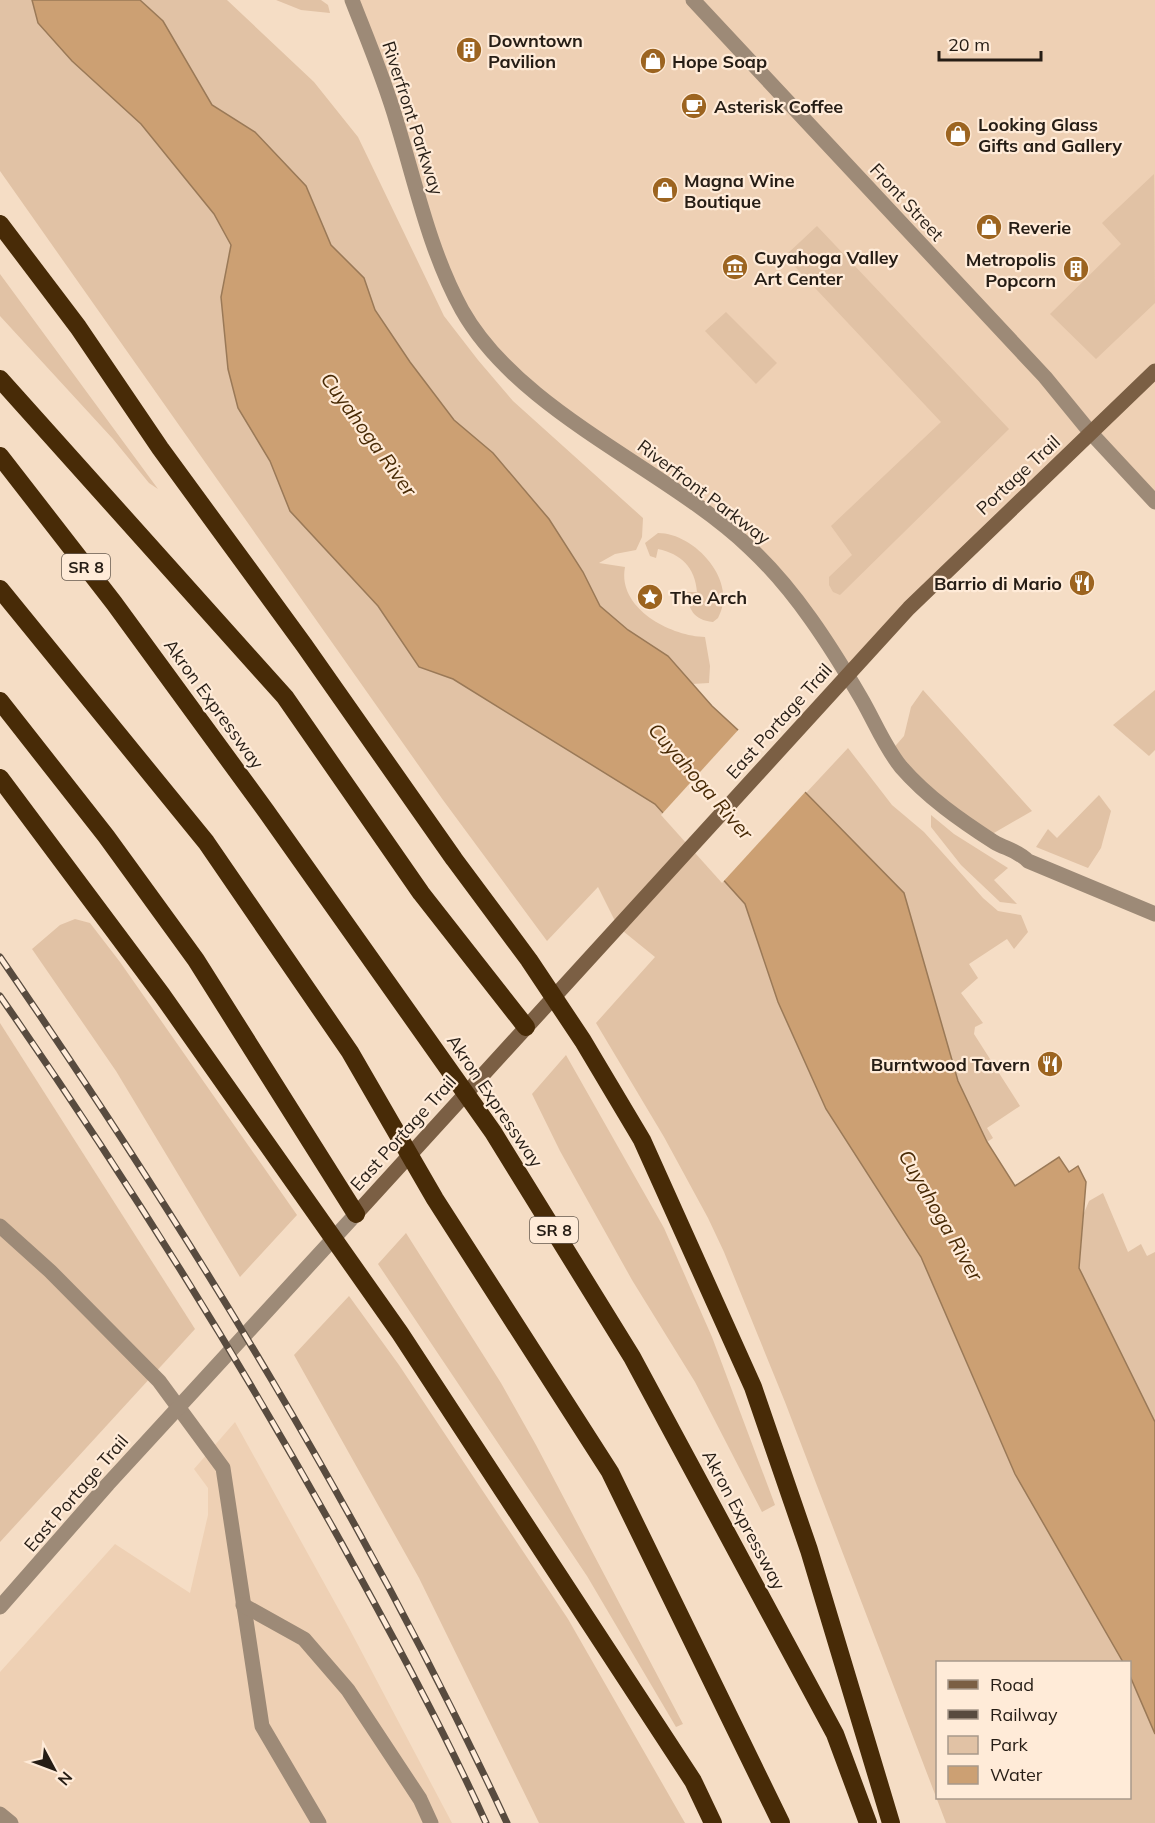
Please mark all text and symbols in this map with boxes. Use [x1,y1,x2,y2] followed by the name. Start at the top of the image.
[939,24,1041,62] scale bar
[488,29,583,73] place label: Downtown Pavilion
[948,33,990,56] text: 20 m
[454,35,484,65] building icon: Downtown Pavilion
[377,38,449,198] street label: Riverfront Parkway
[638,46,668,76] shop icon: Hope Soap
[672,50,767,73] place label: Hope Soap
[679,91,709,121] cafe icon: Asterisk Coffee
[714,95,843,118] place label: Asterisk Coffee
[978,113,1122,157] place label: Looking Glass Gifts and Gallery
[943,119,973,149] shop icon: Looking Glass Gifts and Gallery
[865,158,949,246] street label: Front Street
[684,169,795,213] place label: Magna Wine Boutique
[650,175,680,205] shop icon: Magna Wine Boutique
[974,212,1004,242] shop icon: Reverie
[1008,216,1071,239] place label: Reverie
[754,246,899,290] place label: Cuyahoga Valley Art Center
[966,248,1056,292] place label: Metropolis Popcorn
[720,252,750,282] museum icon: Cuyahoga Valley Art Center
[1061,254,1091,284] building icon: Metropolis Popcorn
[316,367,423,501] water label: Cuyahoga River
[971,430,1065,520] street label: Portage Trail
[633,434,775,550] street label: Riverfront Parkway
[62,554,110,580] road number: SR 8
[1067,568,1097,598] restaurant icon: Barrio di Mario
[934,572,1062,595] place label: Barrio di Mario
[635,582,665,612] place icon: The Arch
[670,586,747,609] place label: The Arch
[159,635,269,774] street label: Akron Expressway
[721,659,837,783] street label: East Portage Trail
[643,717,759,845] water label: Cuyahoga River
[442,1030,548,1172] street label: Akron Expressway
[1035,1049,1065,1079] restaurant icon: Burntwood Tavern
[871,1053,1030,1076] place label: Burntwood Tavern
[345,1071,461,1195] street label: East Portage Trail
[893,1145,989,1286] water label: Cuyahoga River
[530,1217,578,1243] road number: SR 8
[19,1430,133,1556] street label: East Portage Trail
[697,1446,791,1594] street label: Akron Expressway
[936,1661,1131,1799] legend
[990,1673,1034,1696] text: Road
[990,1703,1058,1726] text: Railway
[990,1733,1029,1756] text: Park
[24,1739,84,1799] north arrow
[990,1763,1043,1786] text: Water
[54,1768,77,1790] text: N

